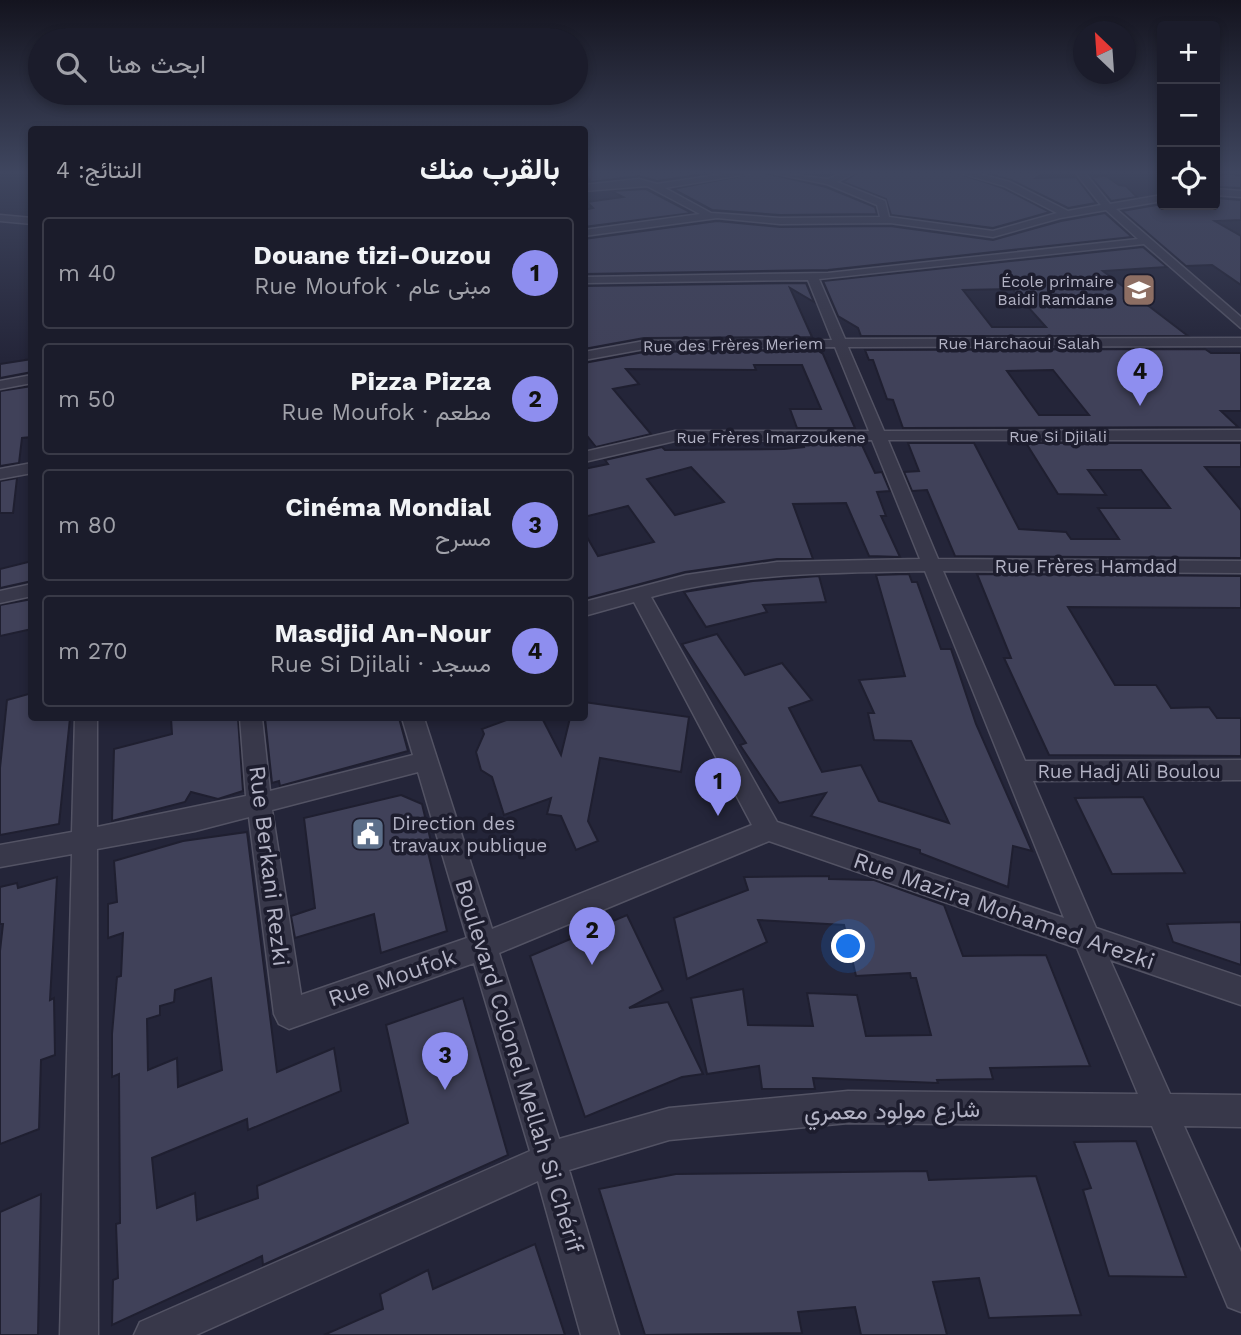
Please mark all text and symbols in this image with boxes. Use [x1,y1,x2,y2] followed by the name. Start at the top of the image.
[1073,21,1136,84] north arrow
[1157,21,1220,210] map controls
[1157,21,1220,84] button: +
[28,28,588,105] search box
[52,48,90,86] icon: search
[108,49,206,79] text: ابحث هنا
[1157,84,1220,147] button: −
[1157,147,1220,210] button: locate
[420,151,560,186] text: بالقرب منك
[56,157,142,184] text: النتائج: 4
[253,240,491,270] text: Douane tizi-Ouzou
[58,260,116,287] text: 40 m
[530,260,540,287] text: 1
[1120,271,1158,309] school or university icon: École primaire Baidi Ramdane
[997,272,1114,309] place label: École primaire Baidi Ramdane
[254,273,491,300] text: مبنى عام · Rue Moufok
[643,334,823,356] street label: Rue des Frères Meriem
[938,334,1100,353] street label: Rue Harchaoui Salah
[1117,348,1163,406] pin: 4
[350,366,491,396] text: Pizza Pizza
[58,386,115,413] text: 50 m
[528,386,542,413] text: 2
[281,399,491,426] text: مطعم · Rue Moufok
[1009,427,1107,446] street label: Rue Si Djilali
[676,428,866,447] street label: Rue Frères Imarzoukene
[285,492,491,522] text: Cinéma Mondial
[58,512,116,539] text: 80 m
[528,512,542,539] text: 3
[435,525,491,552] text: مسرح
[995,555,1178,578] street label: Rue Frères Hamdad
[274,618,491,648] text: Masdjid An-Nour
[58,638,127,665] text: 270 m
[528,638,542,665] text: 4
[270,651,491,678] text: مسجد · Rue Si Djilali
[695,758,741,816] pin: 1
[1037,760,1221,783] street label: Rue Hadj Ali Boulou
[243,764,295,968] street label: Rue Berkani Rezki
[392,812,547,857] place label: Direction des travaux publique
[349,815,387,853] public building icon: Direction des travaux publique
[850,847,1158,975] street label: Rue Mazira Mohamed Arezki
[449,876,589,1256] street label: Boulevard Colonel Mellah Si Chérif
[569,907,615,965] pin: 2
[831,929,865,963] your location
[325,944,459,1012] street label: Rue Moufok
[422,1032,468,1090] pin: 3
[804,1096,980,1131] street label: شارع مولود معمري

